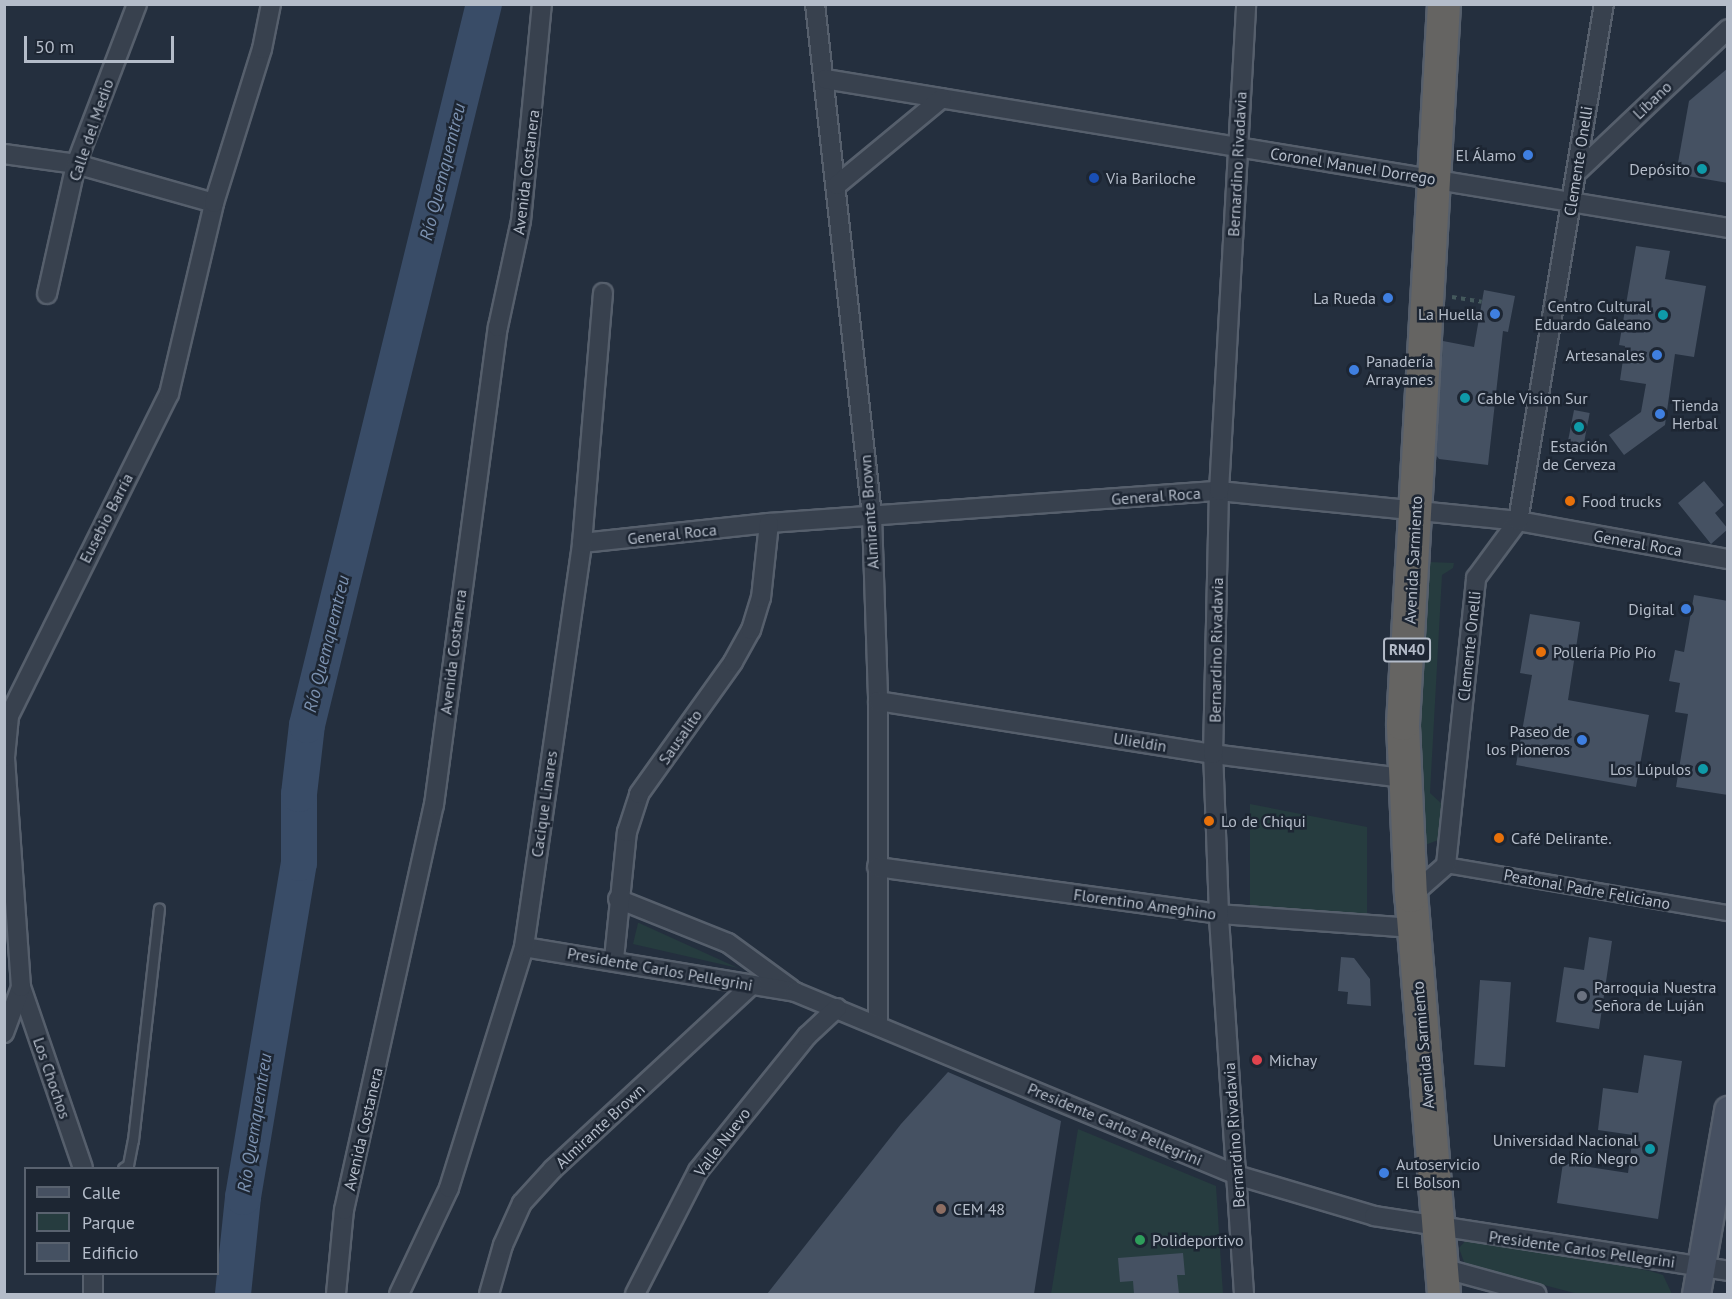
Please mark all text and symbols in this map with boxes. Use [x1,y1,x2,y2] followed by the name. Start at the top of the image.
[27,24,177,62] scale bar
[35,35,74,58] text: 50 m
[65,77,117,183] street label: Calle del Medio
[1629,77,1675,123] street label: Líbano
[1224,91,1250,237] street label: Bernardino Rivadavia
[415,101,471,243] water label: Río Quemquemtreu
[1560,105,1596,217] street label: Clemente Onelli
[509,108,543,236] street label: Avenida Costanera
[1269,143,1437,189] street label: Coronel Manuel Dorrego
[1455,145,1516,165] place label: El Álamo
[1521,148,1535,162] marker: El Álamo
[1629,159,1690,179] place label: Depósito
[1695,162,1709,176] marker: Depósito
[1106,168,1196,188] place label: Via Bariloche
[1087,171,1101,185] marker: Via Bariloche
[1313,288,1376,308] place label: La Rueda
[1381,291,1395,305] marker: La Rueda
[1535,296,1651,334] place label: Centro Cultural Eduardo Galeano
[1418,304,1483,324] place label: La Huella
[1488,307,1502,321] marker: La Huella
[1656,308,1670,322] marker: Centro Cultural Eduardo Galeano
[1565,345,1645,365] place label: Artesanales
[1650,348,1664,362] marker: Artesanales
[1366,351,1433,389] place label: Panadería Arrayanes
[1347,363,1361,377] marker: Panadería Arrayanes
[1477,388,1588,408] place label: Cable Vision Sur
[1458,391,1472,405] marker: Cable Vision Sur
[1672,395,1719,433] place label: Tienda Herbal
[1653,407,1667,421] marker: Tienda Herbal
[1572,420,1586,434] marker: Estación de Cerveza
[1542,436,1616,474] place label: Estación de Cerveza
[855,454,883,570] street label: Almirante Brown
[75,470,137,566] street label: Eusebio Barría
[1111,483,1201,509] street label: General Roca
[1582,491,1661,511] place label: Food trucks
[1563,494,1577,508] marker: Food trucks
[1400,495,1426,625] street label: Avenida Sarmiento
[626,520,718,548] street label: General Roca
[1592,526,1684,560] street label: General Roca
[299,573,355,715] water label: Río Quemquemtreu
[1205,577,1227,723] street label: Bernardino Rivadavia
[436,588,470,716] street label: Avenida Costanera
[1454,590,1484,702] street label: Clemente Onelli
[1628,599,1674,619] place label: Digital
[1679,602,1693,616] marker: Digital
[1383,638,1431,662] road number: RN40
[1553,642,1656,662] place label: Pollería Pío Pío
[1534,645,1548,659] marker: Pollería Pío Pío
[654,706,706,768] street label: Sausalito
[1486,721,1570,759] place label: Paseo de los Pioneros
[1112,728,1168,756] street label: Ulieldin
[1575,733,1589,747] marker: Paseo de los Pioneros
[527,749,561,859] street label: Cacique Linares
[1610,759,1691,779] place label: Los Lúpulos
[1696,762,1710,776] marker: Los Lúpulos
[1221,811,1306,831] place label: Lo de Chiqui
[1202,814,1216,828] marker: Lo de Chiqui
[1511,828,1612,848] place label: Café Delirante.
[1492,831,1506,845] marker: Café Delirante.
[1502,865,1672,913] street label: Peatonal Padre Feliciano
[1072,884,1218,924] street label: Florentino Ameghino
[566,943,754,995] street label: Presidente Carlos Pellegrini
[1594,977,1717,1015] place label: Parroquia Nuestra Señora de Luján
[1408,980,1438,1110] street label: Avenida Sarmiento
[1575,989,1589,1003] marker: Parroquia Nuestra Señora de Luján
[29,1035,75,1121] street label: Los Chochos
[1269,1050,1317,1070] place label: Michay
[233,1052,277,1194] water label: Río Quemquemtreu
[1250,1053,1264,1067] marker: Michay
[1219,1062,1249,1208] street label: Bernardino Rivadavia
[339,1066,387,1192] street label: Avenida Costanera
[1025,1078,1205,1170] street label: Presidente Carlos Pellegrini
[551,1080,649,1172] street label: Almirante Brown
[690,1104,754,1180] street label: Valle Nuevo
[1493,1130,1638,1168] place label: Universidad Nacional de Río Negro
[1643,1142,1657,1156] marker: Universidad Nacional de Río Negro
[1396,1154,1480,1192] place label: Autoservicio El Bolson
[1377,1166,1391,1180] marker: Autoservicio El Bolson
[24,1167,219,1275] legend
[82,1181,121,1204] text: Calle
[953,1199,1005,1219] place label: CEM 48
[934,1202,948,1216] marker: CEM 48
[82,1211,135,1234] text: Parque
[1488,1226,1676,1272] street label: Presidente Carlos Pellegrini
[1152,1230,1244,1250] place label: Polideportivo
[1133,1233,1147,1247] marker: Polideportivo
[82,1241,138,1264] text: Edificio

